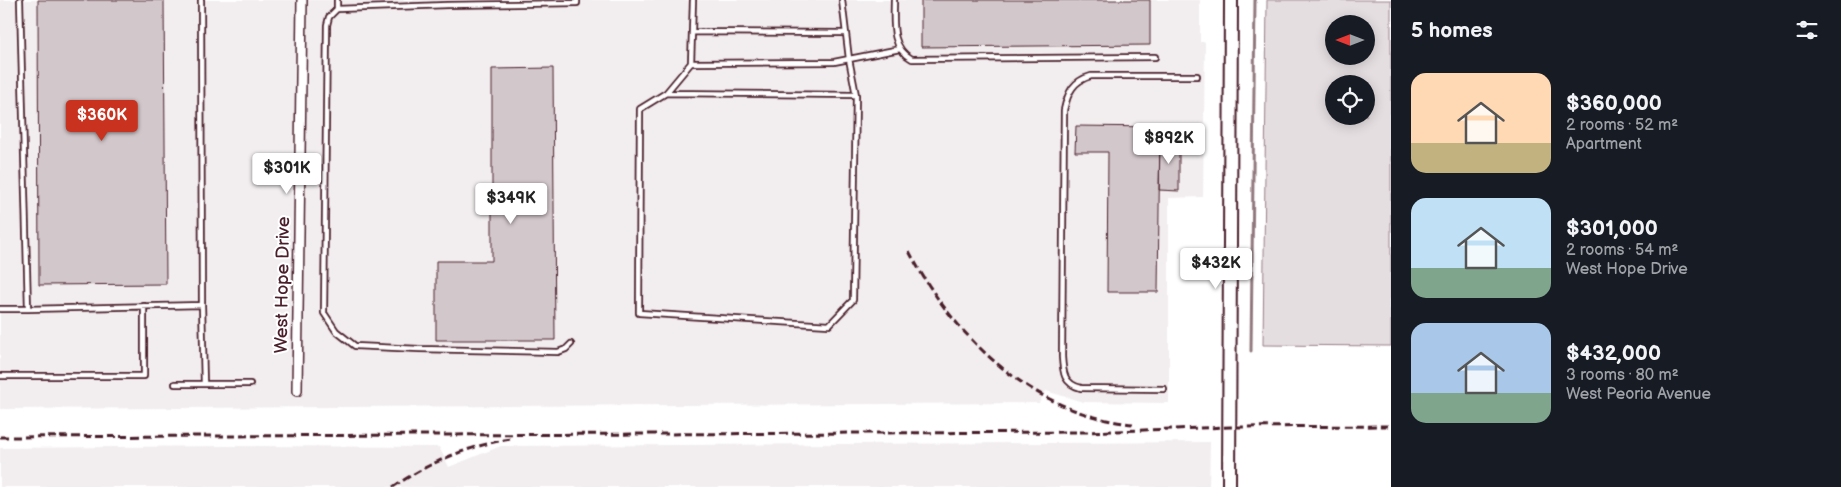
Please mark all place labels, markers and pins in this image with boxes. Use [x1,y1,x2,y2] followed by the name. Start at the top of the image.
[67,100,137,142] pin: $360K
[1134,122,1204,165] pin: $892K
[252,152,322,195] pin: $301K
[476,182,546,225] pin: $349K
[1181,248,1251,290] pin: $432K

